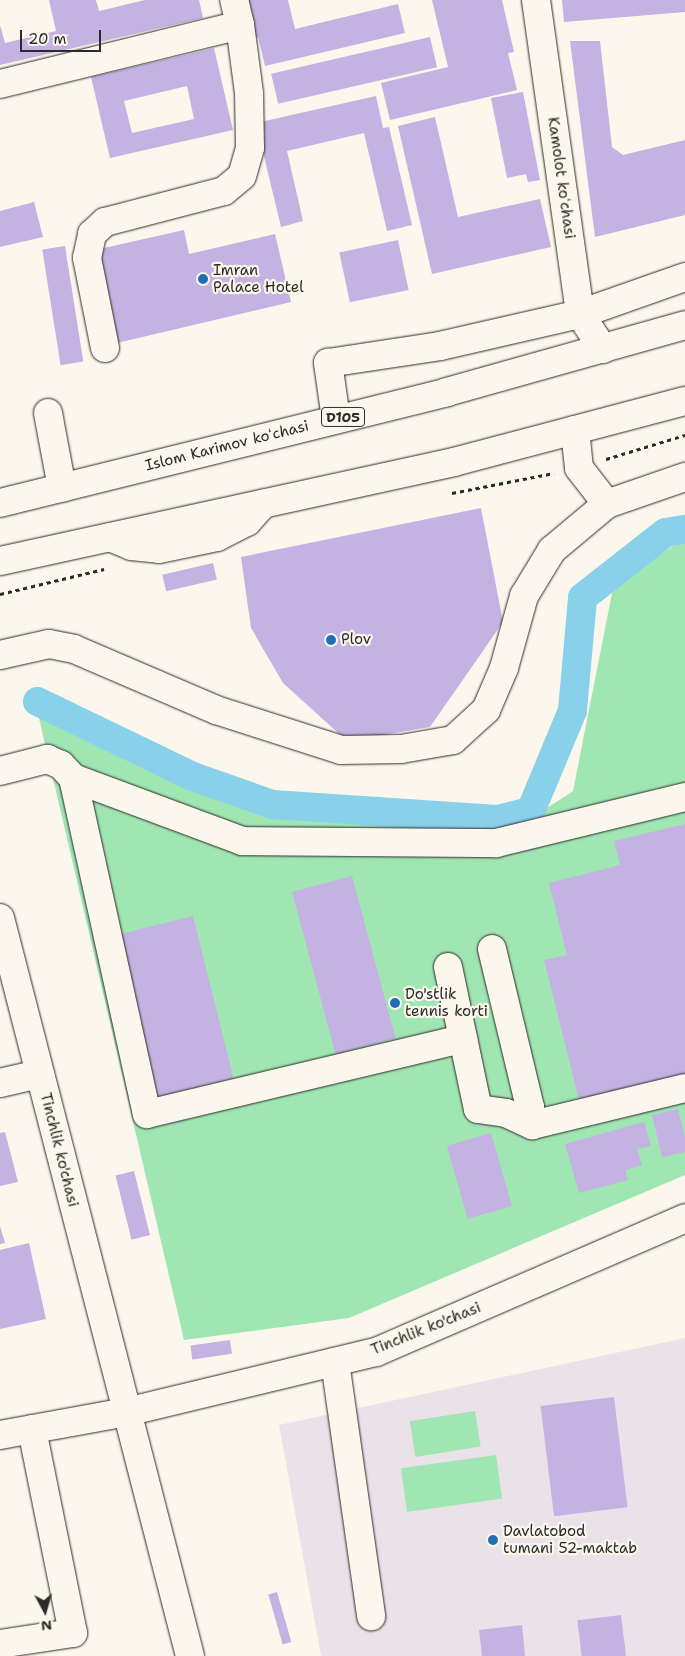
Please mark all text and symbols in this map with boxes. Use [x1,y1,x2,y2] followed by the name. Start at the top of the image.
[22,20,104,52] scale bar
[28,29,67,49] text: 20 m
[544,116,578,240] street label: Kamolot koʻchasi
[213,261,304,296] place label: Imran Palace Hotel
[197,273,209,285] marker: Imran Palace Hotel
[320,406,366,428] road number: D105
[143,417,311,475] street label: Islom Karimov koʻchasi
[341,631,371,649] place label: Plov
[325,634,337,646] marker: Plov
[405,985,488,1020] place label: Do'stlik tennis korti
[389,997,401,1009] marker: Do'stlik tennis korti
[36,1091,82,1209] street label: Tinchlik ko'chasi
[368,1299,484,1359] street label: Tinchlik ko'chasi
[503,1522,637,1557] place label: Davlatobod tumani 52-maktab
[487,1534,499,1546] marker: Davlatobod tumani 52-maktab
[20,1586,70,1636] north arrow
[40,1616,53,1635] text: N

